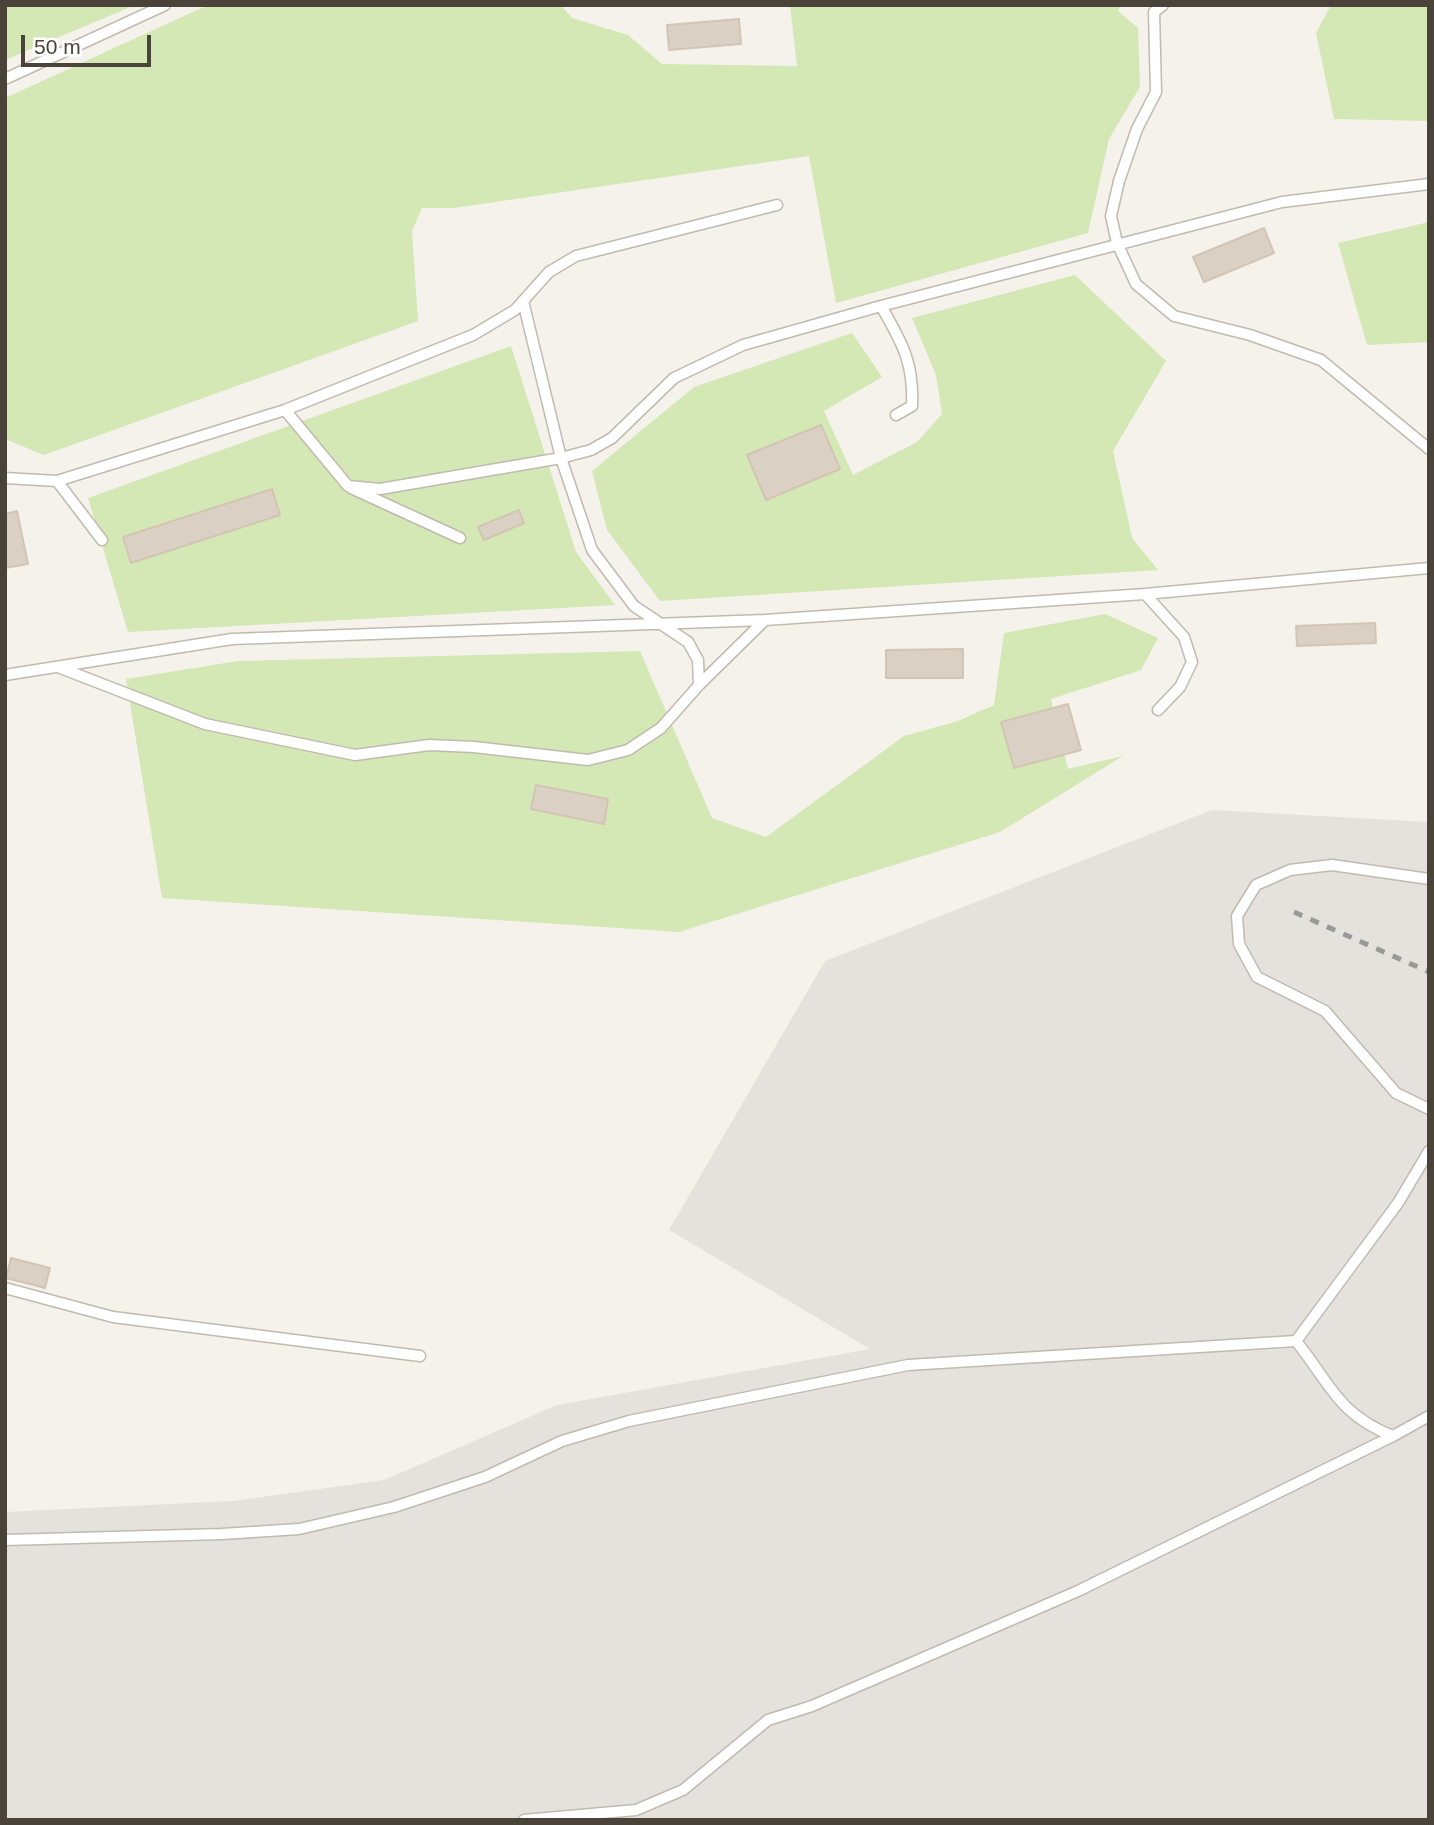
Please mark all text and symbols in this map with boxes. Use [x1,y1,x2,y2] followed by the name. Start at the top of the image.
[24,21,154,65] scale bar
[34,35,81,58] text: 50 m

